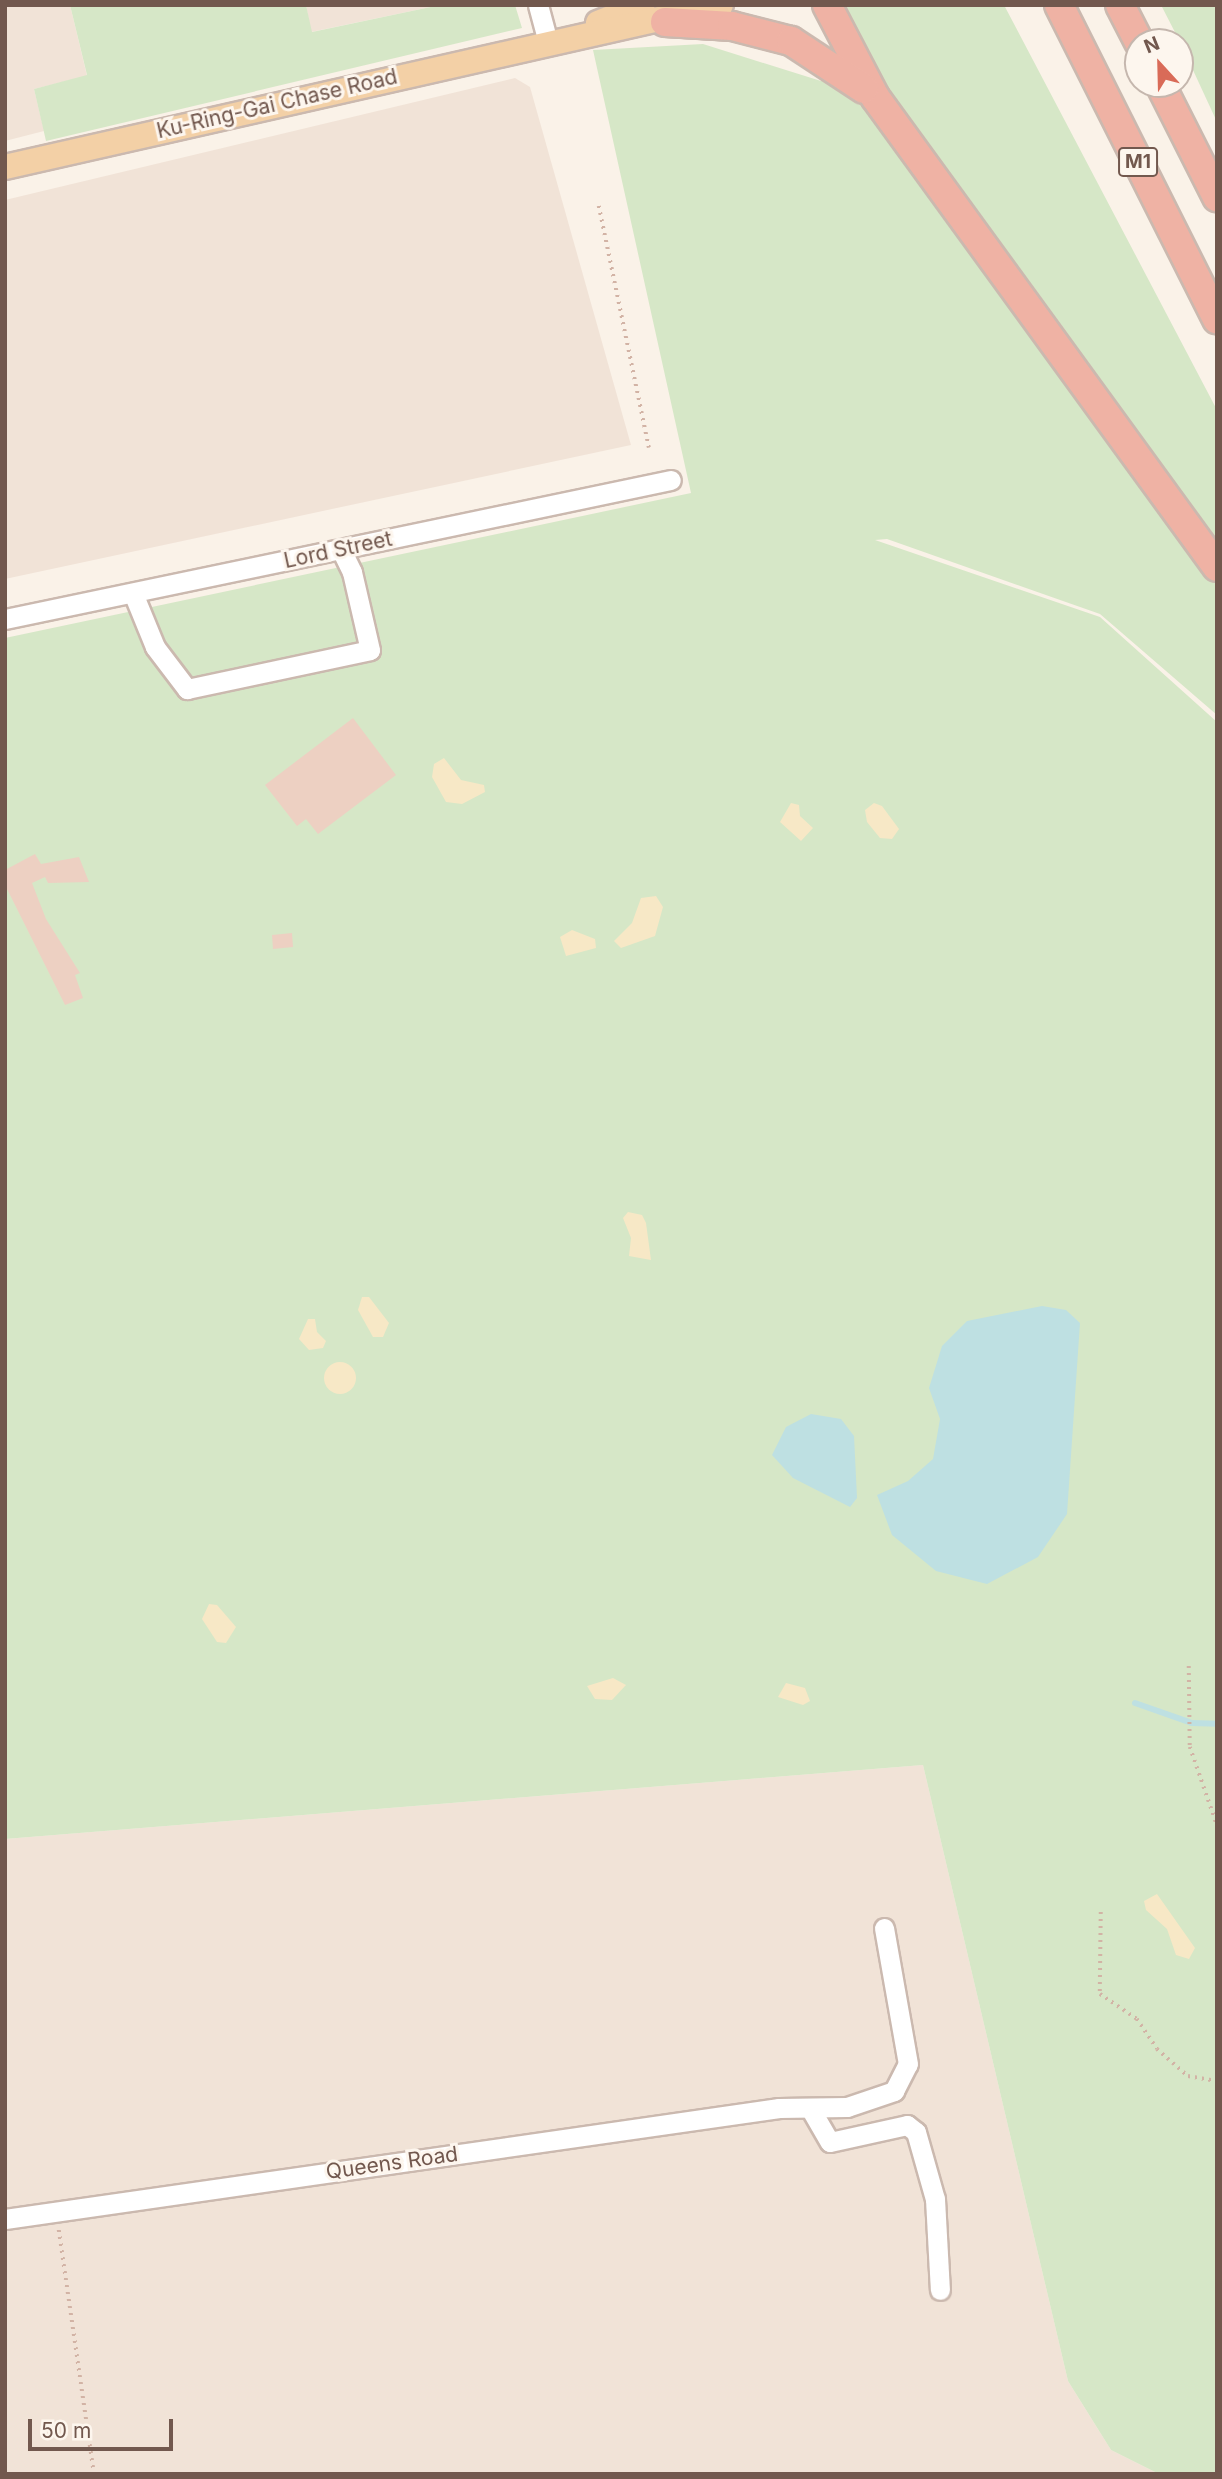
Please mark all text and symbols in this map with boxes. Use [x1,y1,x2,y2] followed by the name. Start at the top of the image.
[1124,28,1194,98] north arrow
[1141,32,1163,58] text: N
[154,64,400,144] street label: Ku-Ring-Gai Chase Road
[1117,146,1159,178] road number: M1
[282,526,394,574] street label: Lord Street
[324,2141,460,2185] street label: Queens Road
[32,2406,177,2450] scale bar
[41,2418,91,2443] text: 50 m

